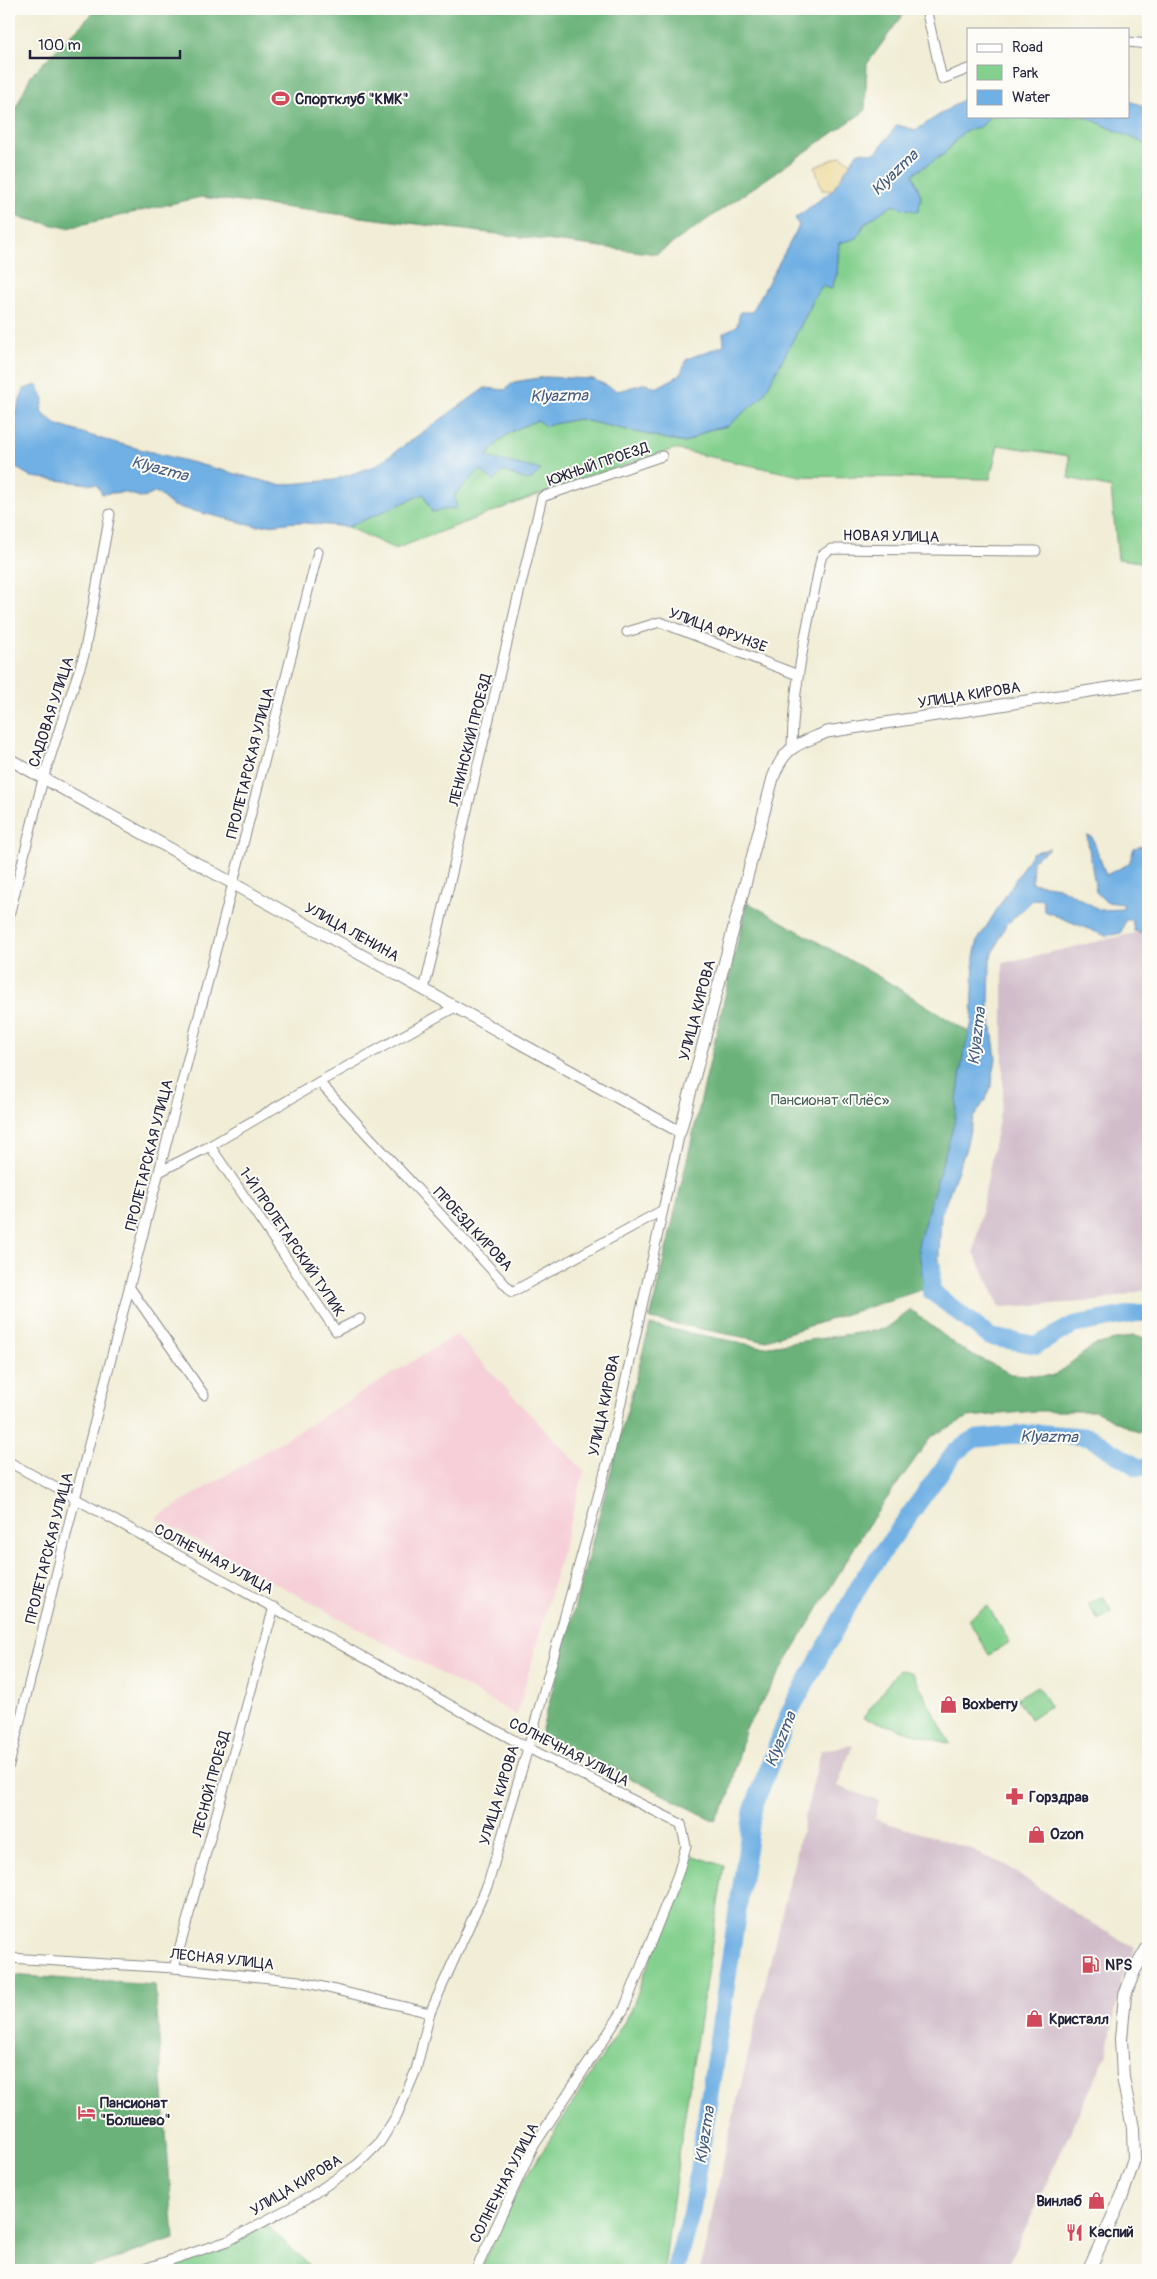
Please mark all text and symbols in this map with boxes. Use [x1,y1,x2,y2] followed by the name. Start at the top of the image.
[30,28,180,60] scale bar
[967,28,1130,118] legend
[38,36,81,55] text: 100 m
[1012,38,1043,57] text: Road
[1012,64,1039,83] text: Park
[1012,88,1051,107] text: Water
[271,89,291,109] sports icon: Спортклуб "КМК"
[295,90,409,109] place label: Спортклуб "КМК"
[867,144,924,200] water label: Klyazma
[530,385,590,407] water label: Klyazma
[545,438,652,491] street label: ЮЖНЫЙ ПРОЕЗД
[129,452,192,486] water label: Klyazma
[843,526,940,547] street label: НОВАЯ УЛИЦА
[666,604,770,657] street label: УЛИЦА ФРУНЗЕ
[25,654,78,770] street label: САДОВАЯ УЛИЦА
[445,671,496,809] street label: ЛЕНИНСКИЙ ПРОЕЗД
[916,678,1022,713] street label: УЛИЦА КИРОВА
[222,685,279,841] street label: ПРОЛЕТАРСКАЯ УЛИЦА
[301,899,403,966] street label: УЛИЦА ЛЕНИНА
[675,957,720,1063] street label: УЛИЦА КИРОВА
[964,1005,991,1066] water label: Klyazma
[121,1077,178,1233] street label: ПРОЛЕТАРСКАЯ УЛИЦА
[771,1091,890,1110] park label: Пансионат «Плёс»
[235,1164,349,1321] street label: 1-Й ПРОЛЕТАРСКИЙ ТУПИК
[429,1183,517,1275] street label: ПРОЕЗД КИРОВА
[584,1352,625,1458] street label: УЛИЦА КИРОВА
[1020,1426,1080,1448] water label: Klyazma
[21,1470,78,1626] street label: ПРОЛЕТАРСКАЯ УЛИЦА
[151,1520,277,1599] street label: СОЛНЕЧНАЯ УЛИЦА
[938,1694,958,1714] shop icon: Boxberry
[962,1695,1018,1714] place label: Boxberry
[761,1707,802,1770] water label: Klyazma
[505,1714,632,1791] street label: СОЛНЕЧНАЯ УЛИЦА
[188,1728,235,1840] street label: ЛЕСНОЙ ПРОЕЗД
[475,1743,524,1847] street label: УЛИЦА КИРОВА
[1005,1787,1025,1807] pharmacy icon: Горздрав
[1029,1788,1089,1807] place label: Горздрав
[1026,1824,1046,1844] shop icon: Ozon
[1050,1825,1084,1844] place label: Ozon
[168,1944,275,1974] street label: ЛЕСНАЯ УЛИЦА
[1081,1955,1101,1975] fuel station icon: NPS
[1105,1956,1132,1975] place label: NPS
[1025,2009,1045,2029] shop icon: Кристалл
[1049,2010,1109,2029] place label: Кристалл
[100,2094,171,2130] place label: Пансионат "Болшево"
[76,2102,96,2122] hotel icon: Пансионат "Болшево"
[691,2104,720,2165] water label: Klyazma
[466,2120,543,2247] street label: СОЛНЕЧНАЯ УЛИЦА
[247,2151,346,2220] street label: УЛИЦА КИРОВА
[1086,2191,1106,2211] shop icon: Винлаб
[1036,2192,1082,2211] place label: Винлаб
[1065,2222,1085,2242] restaurant icon: Каспий
[1089,2223,1134,2242] place label: Каспий

